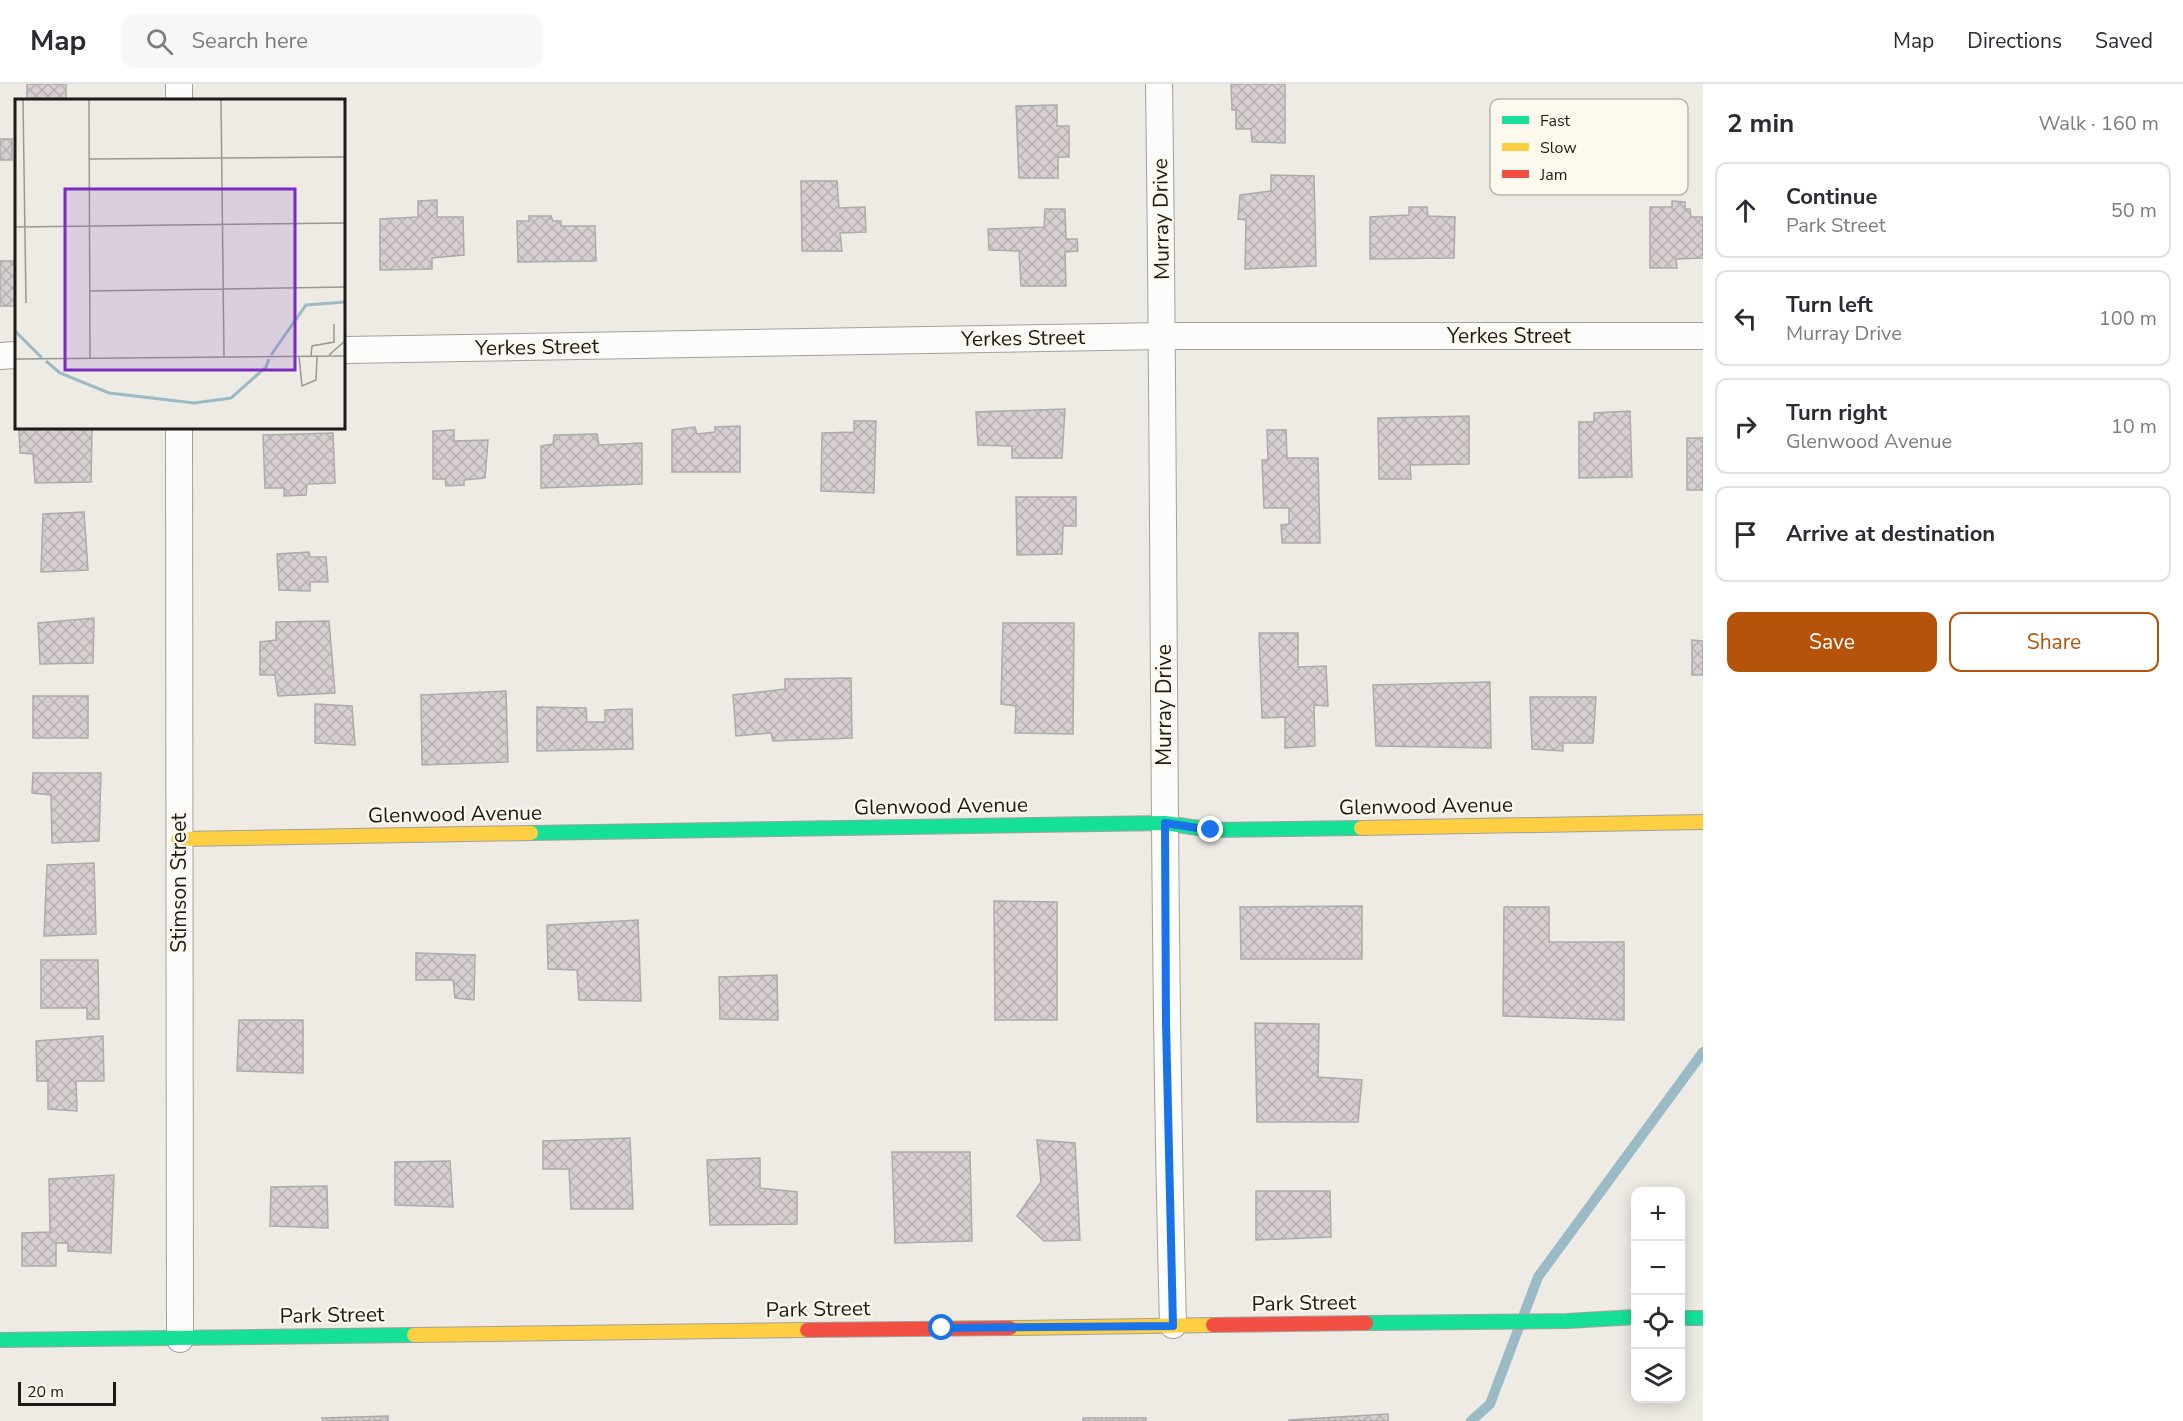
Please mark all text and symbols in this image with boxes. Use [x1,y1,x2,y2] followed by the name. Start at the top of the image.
[122,14,542,68] search box
[30,22,86,60] text: Map
[143,25,176,58] icon: search
[191,26,308,56] text: Search here
[1893,27,1934,55] text: Map
[1967,27,2062,55] text: Directions
[2095,27,2153,55] text: Saved
[15,99,345,429] inset map
[1490,99,1688,195] legend
[1727,106,1794,141] text: 2 min
[1540,110,1571,132] text: Fast
[2039,110,2159,137] text: Walk · 160 m
[1540,137,1577,159] text: Slow
[1146,158,1176,280] street label: Murray Drive
[1539,164,1567,186] text: Jam
[1786,182,1877,212] text: Continue
[1729,194,1762,227] icon: ahead
[2111,197,2157,224] text: 50 m
[1786,212,1886,239] text: Park Street
[1786,290,1873,320] text: Turn left
[1729,302,1762,335] icon: left
[2099,305,2157,332] text: 100 m
[1786,320,1902,347] text: Murray Drive
[1446,322,1572,350] street label: Yerkes Street
[960,323,1086,353] street label: Yerkes Street
[474,332,600,362] street label: Yerkes Street
[1786,398,1887,428] text: Turn right
[1729,410,1762,443] icon: right
[2111,413,2157,440] text: 10 m
[1786,428,1952,455] text: Glenwood Avenue
[1729,518,1762,551] icon: arrive
[1786,519,1995,549] text: Arrive at destination
[1727,612,1937,672] button: Save
[1949,612,2159,672] button: Share
[1150,644,1178,766] street label: Murray Drive
[854,790,1028,822] street label: Glenwood Avenue
[1339,790,1513,822] street label: Glenwood Avenue
[368,798,542,830] street label: Glenwood Avenue
[165,813,193,953] street label: Stimson Street
[1197,816,1223,842] route end
[1631,1187,1685,1403] map controls
[1631,1187,1685,1241] button: +
[1631,1241,1685,1295] button: −
[1251,1288,1357,1318] street label: Park Street
[765,1294,871,1324] street label: Park Street
[1631,1295,1685,1349] button: locate
[279,1300,385,1330] street label: Park Street
[928,1314,954,1340] route start
[1631,1349,1685,1403] button: layers
[18,1379,116,1406] scale bar
[27,1381,64,1403] text: 20 m

